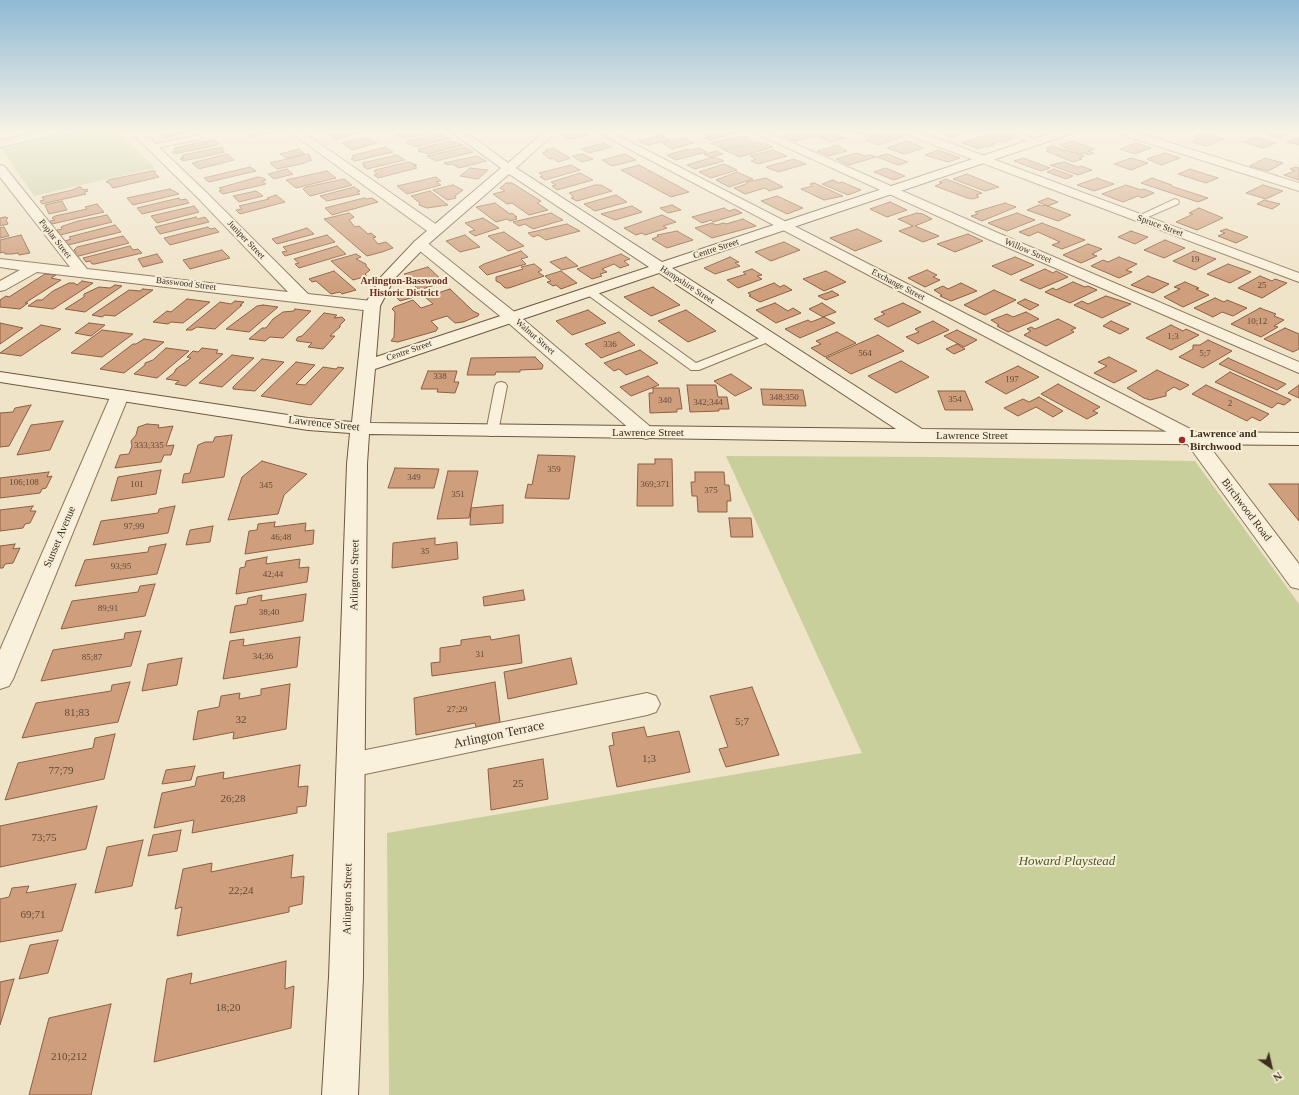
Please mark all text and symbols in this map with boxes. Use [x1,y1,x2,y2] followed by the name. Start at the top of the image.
[1135,213,1185,239] street label: Spruce Street
[36,217,74,261] street label: Poplar Street
[225,218,267,262] street label: Juniper Street
[1003,236,1053,266] street label: Willow Street
[692,237,740,261] street label: Centre Street
[1190,255,1200,265] house number: 19
[658,263,716,307] street label: Hampshire Street
[869,267,927,303] street label: Exchange Street
[155,275,217,293] street label: Basswood Street
[360,275,448,298] district label: Arlington-Basswood Historic District
[1258,281,1266,291] house number: 25
[513,317,557,357] street label: Walnut Street
[1247,317,1267,327] house number: 10;12
[1167,332,1179,342] house number: 1;3
[385,338,433,364] street label: Centre Street
[603,340,617,350] house number: 336
[858,349,872,359] house number: 564
[1199,349,1211,359] house number: 5;7
[433,372,447,382] house number: 338
[1005,375,1019,385] house number: 197
[769,393,799,403] house number: 348;350
[948,395,962,405] house number: 354
[658,396,672,406] house number: 340
[693,398,723,408] house number: 342;344
[1228,399,1232,409] house number: 2
[288,414,360,434] street label: Lawrence Street
[612,426,684,440] street label: Lawrence Street
[1190,427,1257,453] place label: Lawrence and Birchwood
[936,429,1008,443] street label: Lawrence Street
[1177,435,1187,445] marker: Lawrence and Birchwood
[134,441,164,451] house number: 333;335
[547,465,561,475] house number: 359
[407,473,421,483] house number: 349
[1218,476,1274,544] street label: Birchwood Road
[9,478,39,488] house number: 106;108
[130,480,144,490] house number: 101
[640,480,670,490] house number: 369;371
[259,481,273,491] house number: 345
[704,486,718,496] house number: 375
[451,490,465,500] house number: 351
[41,504,79,570] street label: Sunset Avenue
[124,522,144,532] house number: 97;99
[271,533,291,543] house number: 46;48
[348,539,362,611] street label: Arlington Street
[420,547,430,557] house number: 35
[111,562,131,572] house number: 93;95
[263,570,283,580] house number: 42;44
[98,604,118,614] house number: 89;91
[259,608,279,618] house number: 38;40
[476,650,484,660] house number: 31
[253,652,273,662] house number: 34;36
[82,653,102,663] house number: 85;87
[447,705,467,715] house number: 27;29
[64,706,90,720] house number: 81;83
[236,713,246,727] house number: 32
[735,715,749,729] house number: 5;7
[452,718,546,752] street label: Arlington Terrace
[642,752,656,766] house number: 1;3
[48,764,74,778] house number: 77;79
[512,777,524,791] house number: 25
[220,792,246,806] house number: 26;28
[31,831,57,845] house number: 73;75
[1019,854,1115,870] park label: Howard Playstead
[341,863,355,935] street label: Arlington Street
[228,884,254,898] house number: 22;24
[20,908,46,922] house number: 69;71
[215,1001,241,1015] house number: 18;20
[1251,1047,1291,1087] north arrow
[51,1050,87,1064] house number: 210;212
[1271,1070,1284,1084] text: N

